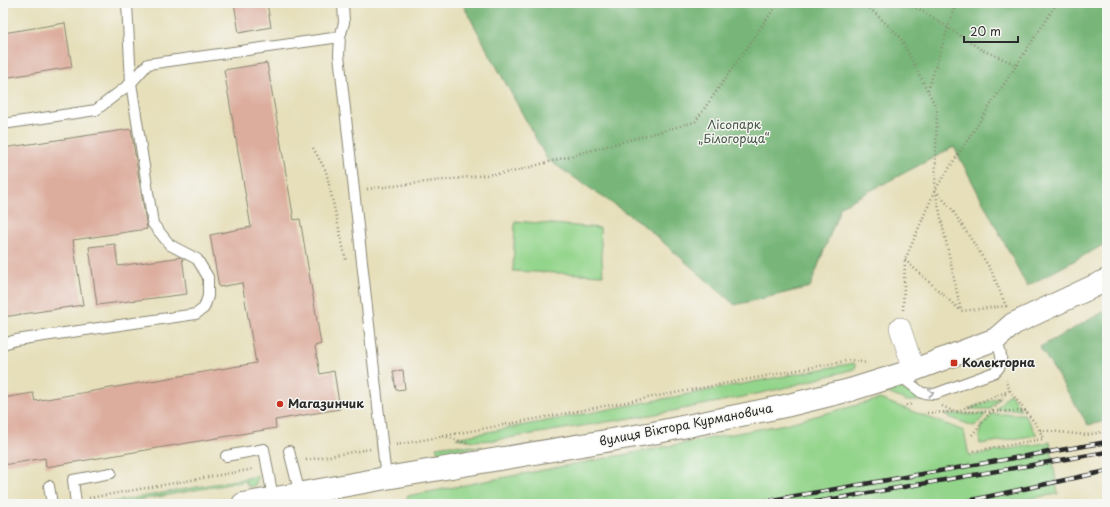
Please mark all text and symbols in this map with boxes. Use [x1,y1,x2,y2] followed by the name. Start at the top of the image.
[964,18,1018,44] scale bar
[970,22,1001,40] text: 20 m
[698,115,770,147] park label: Лісопарк „Білогорща“
[962,353,1035,371] place label: Колекторна
[949,358,959,368] marker: Колекторна
[928,389,934,397] one-way arrow
[288,394,364,412] place label: Магазинчик
[598,398,774,450] street label: вулиця Віктора Курмановича
[275,399,285,409] marker: Магазинчик

